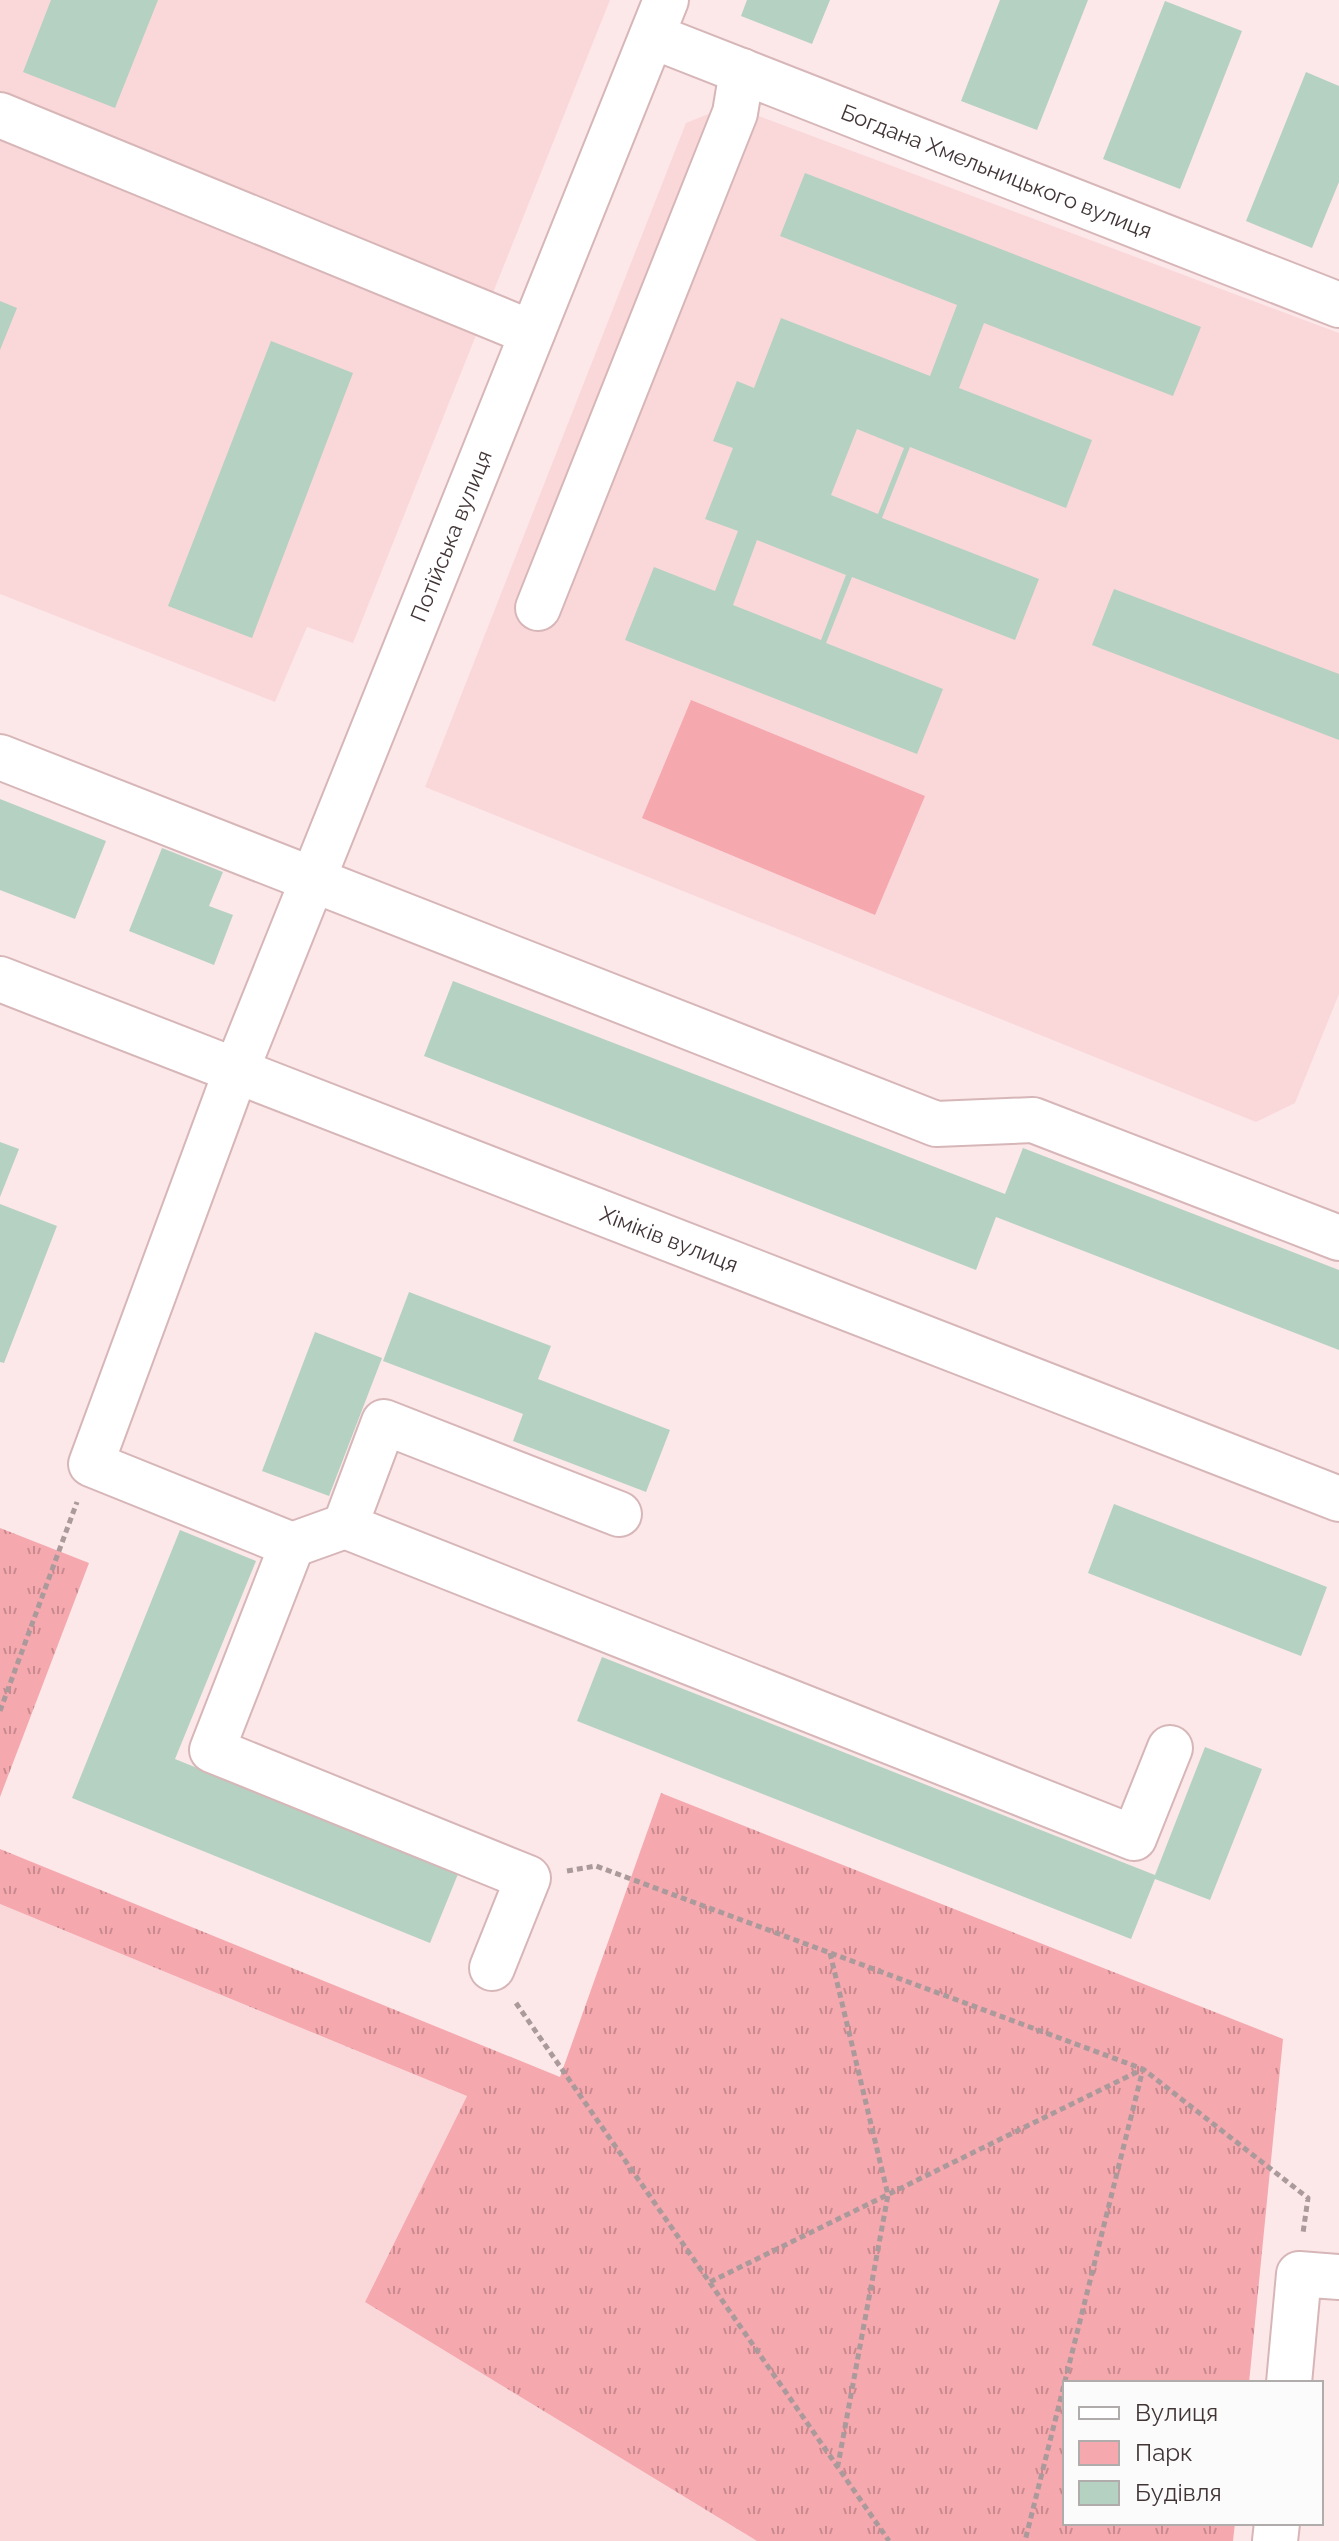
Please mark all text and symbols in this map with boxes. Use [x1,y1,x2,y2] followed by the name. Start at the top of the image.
[837,98,1156,243] street label: Богдана Хмельницького вулиця
[405,446,497,625] street label: Потійська вулиця
[597,1200,742,1277] street label: Хіміків вулиця
[1063,2381,1323,2525] legend
[1135,2398,1218,2427] text: Вулиця
[1135,2438,1193,2467] text: Парк
[1135,2478,1222,2507] text: Будівля

